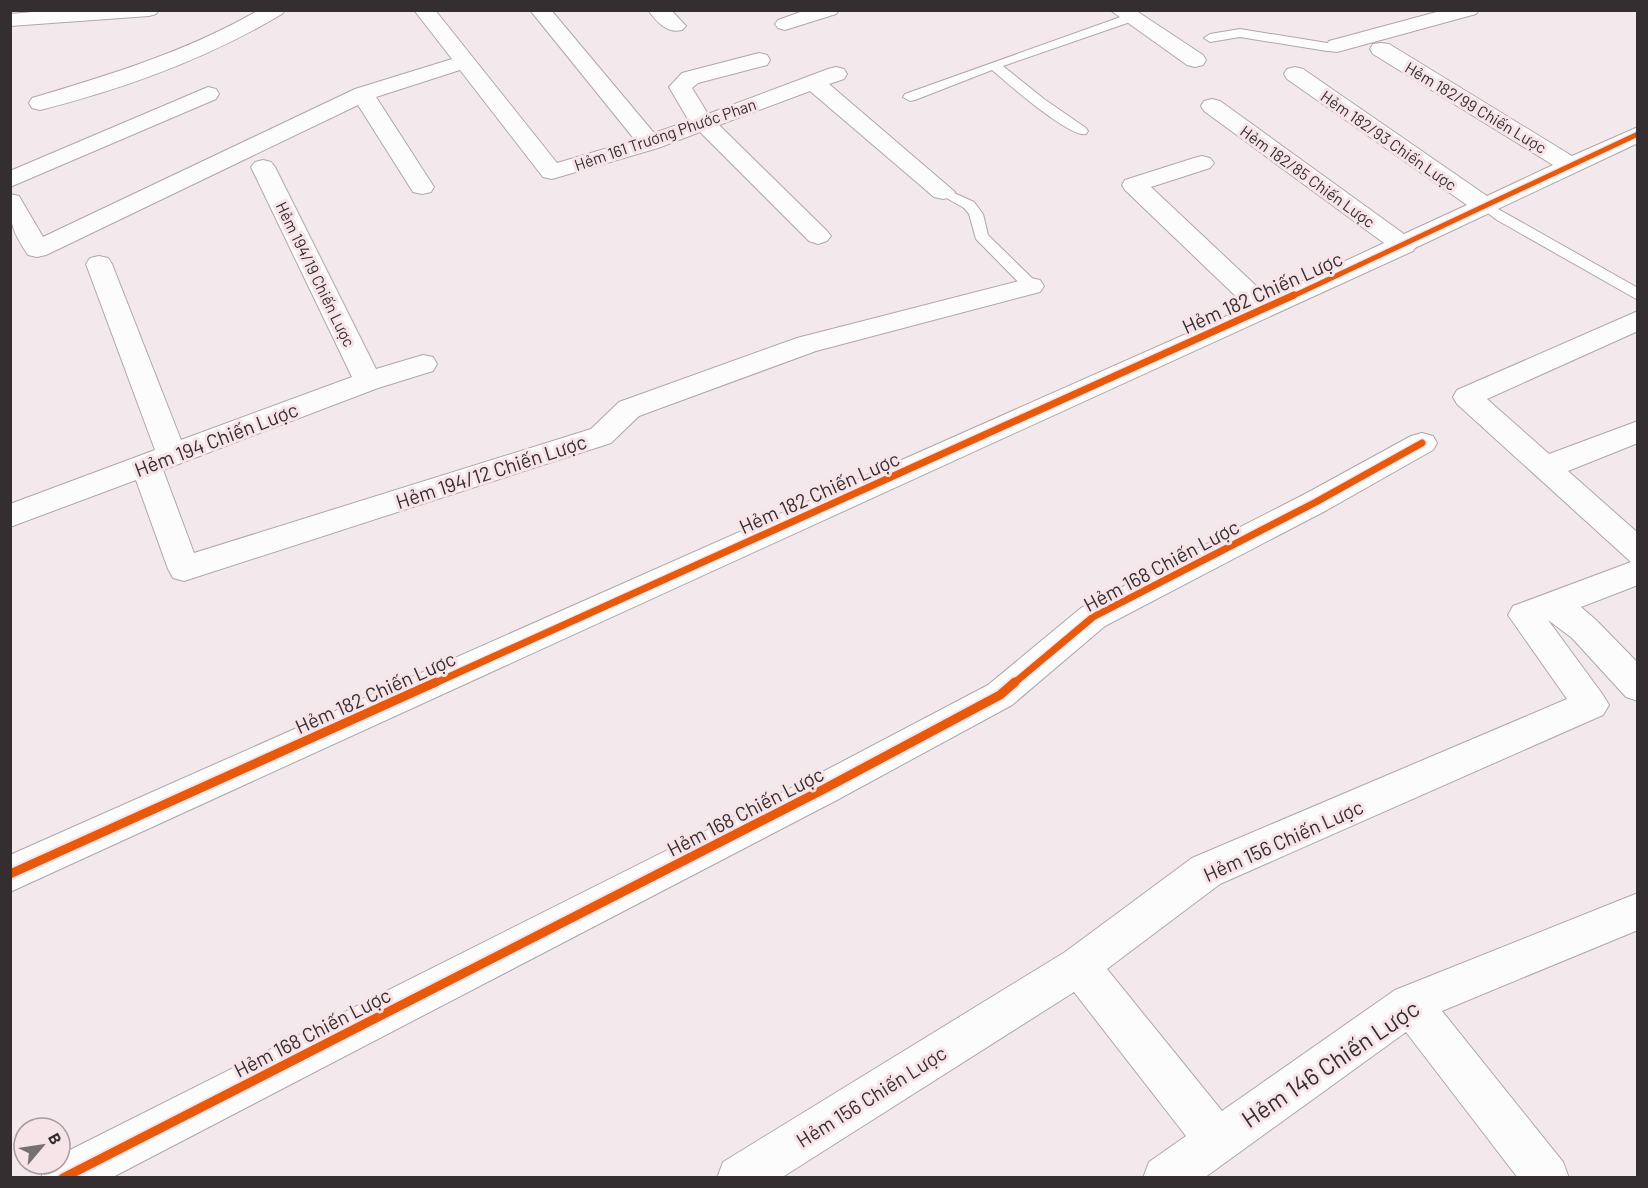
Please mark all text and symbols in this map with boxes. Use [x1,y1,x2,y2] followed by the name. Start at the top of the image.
[1402,57,1550,157] street label: Hẻm 182/99 Chiến Lược
[1317,86,1461,194] street label: Hẻm 182/93 Chiến Lược
[572,94,758,174] street label: Hẻm 161 Trương Phước Phan
[1237,121,1379,231] street label: Hẻm 182/85 Chiến Lược
[273,198,359,350] street label: Hẻm 194/19 Chiến Lược
[1178,246,1346,338] street label: Hẻm 182 Chiến Lược
[131,397,301,481] street label: Hẻm 194 Chiến Lược
[393,429,589,513] street label: Hẻm 194/12 Chiến Lược
[735,446,903,538] street label: Hẻm 182 Chiến Lược
[1079,514,1243,616] street label: Hẻm 168 Chiến Lược
[291,646,459,738] street label: Hẻm 182 Chiến Lược
[663,761,827,861] street label: Hẻm 168 Chiến Lược
[1199,794,1367,886] street label: Hẻm 156 Chiến Lược
[230,982,394,1082] street label: Hẻm 168 Chiến Lược
[1236,993,1424,1133] street label: Hẻm 146 Chiến Lược
[791,1040,951,1152] street label: Hẻm 156 Chiến Lược
[12,1116,72,1176] north arrow
[45,1130,66,1147] text: B

